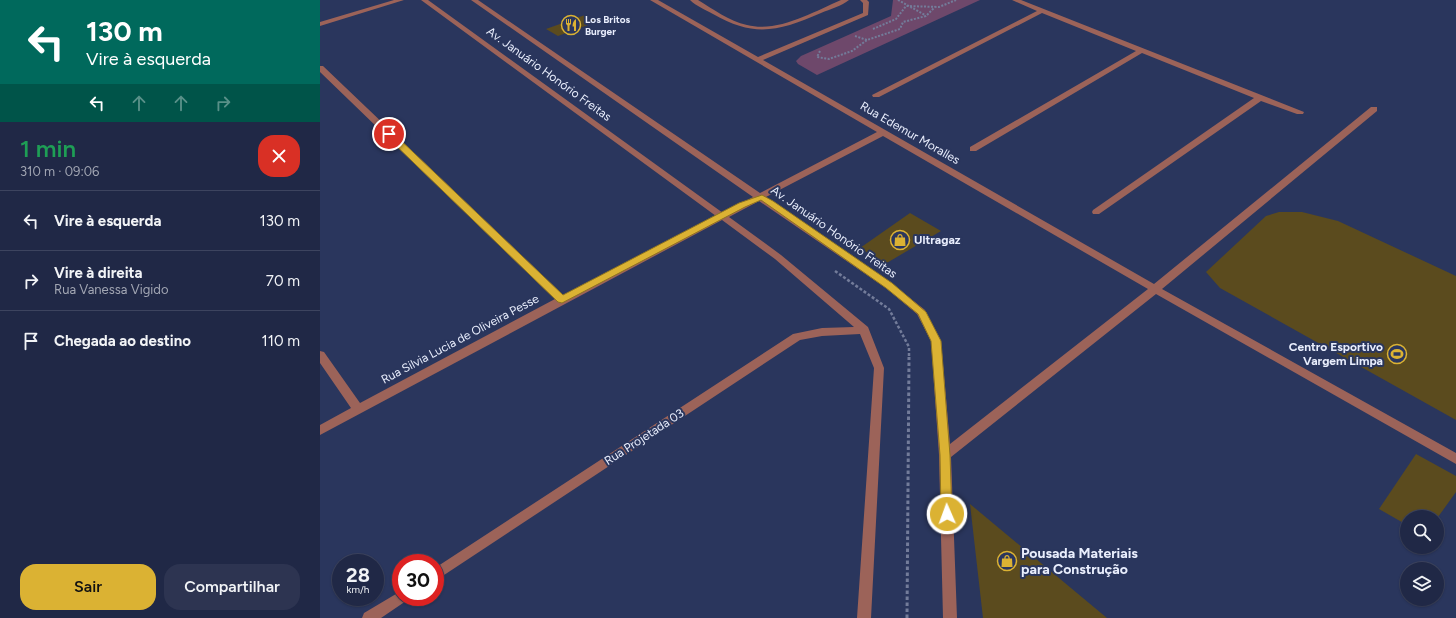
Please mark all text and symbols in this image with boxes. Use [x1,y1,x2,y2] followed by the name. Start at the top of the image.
[585,13,630,38] place label: Los Britos Burger
[86,14,163,48] text: 130 m
[560,14,582,36] restaurant icon: Los Britos Burger
[20,16,72,68] icon: left
[484,24,614,124] street label: Av. Januário Honório Freitas
[86,48,211,70] text: Vire à esquerda
[86,92,108,114] icon: left
[128,92,150,114] icon: ahead
[170,92,192,114] icon: ahead
[212,92,234,114] icon: right
[858,99,963,167] street label: Rua Edemur Moralles
[372,117,406,151] pin
[378,123,400,145] icon: arrive
[20,134,76,163] text: 1 min
[258,135,300,177] button: close
[20,164,99,179] text: 310 m · 09:06
[768,183,900,281] street label: Av. Januário Honório Freitas
[20,210,42,232] icon: left
[54,212,161,230] text: Vire à esquerda
[260,212,300,230] text: 130 m
[889,229,911,251] shop icon: Ultragaz
[914,233,961,247] place label: Ultragaz
[54,264,143,282] text: Vire à direita
[20,270,42,292] icon: right
[266,272,300,290] text: 70 m
[54,282,169,297] text: Rua Vanessa Vigido
[379,291,542,387] street label: Rua Silvia Lucia de Oliveira Pesse
[20,330,42,352] icon: arrive
[54,332,191,350] text: Chegada ao destino
[262,332,300,350] text: 110 m
[1289,340,1383,368] place label: Centro Esportivo Vargem Limpa
[1386,343,1408,365] sports icon: Centro Esportivo Vargem Limpa
[602,406,686,468] street label: Rua Projetada 03
[926,493,968,535] position arrow
[1400,510,1444,606] map controls
[1400,510,1444,554] button: search
[1021,545,1138,578] place label: Pousada Materiais para Construção
[996,550,1018,572] shop icon: Pousada Materiais para Construção
[392,554,444,606] speed limit sign: 30
[1400,562,1444,606] button: layers
[346,563,370,587] text: 28
[20,564,156,610] button: Sair
[164,564,300,610] button: Compartilhar
[347,583,369,596] text: km/h

